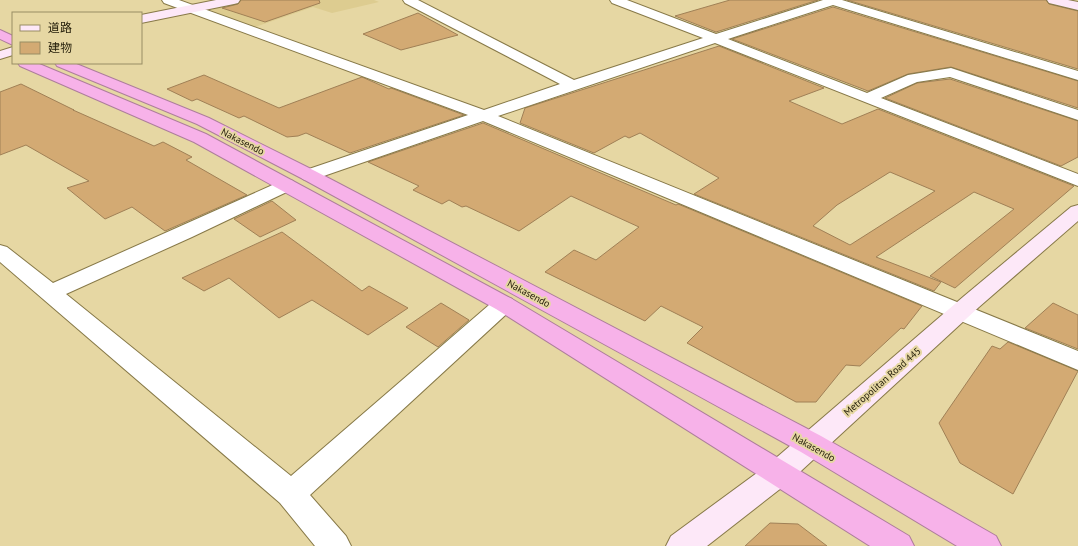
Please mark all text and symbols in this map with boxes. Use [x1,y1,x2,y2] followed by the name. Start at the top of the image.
[12,12,142,64] legend
[48,20,72,35] text: 道路
[48,40,72,55] text: 建物
[219,125,267,158] street label: Nakasendo
[505,277,553,310] street label: Nakasendo
[841,344,924,418] street label: Metropolitan Road 445
[790,430,837,465] street label: Nakasendo

